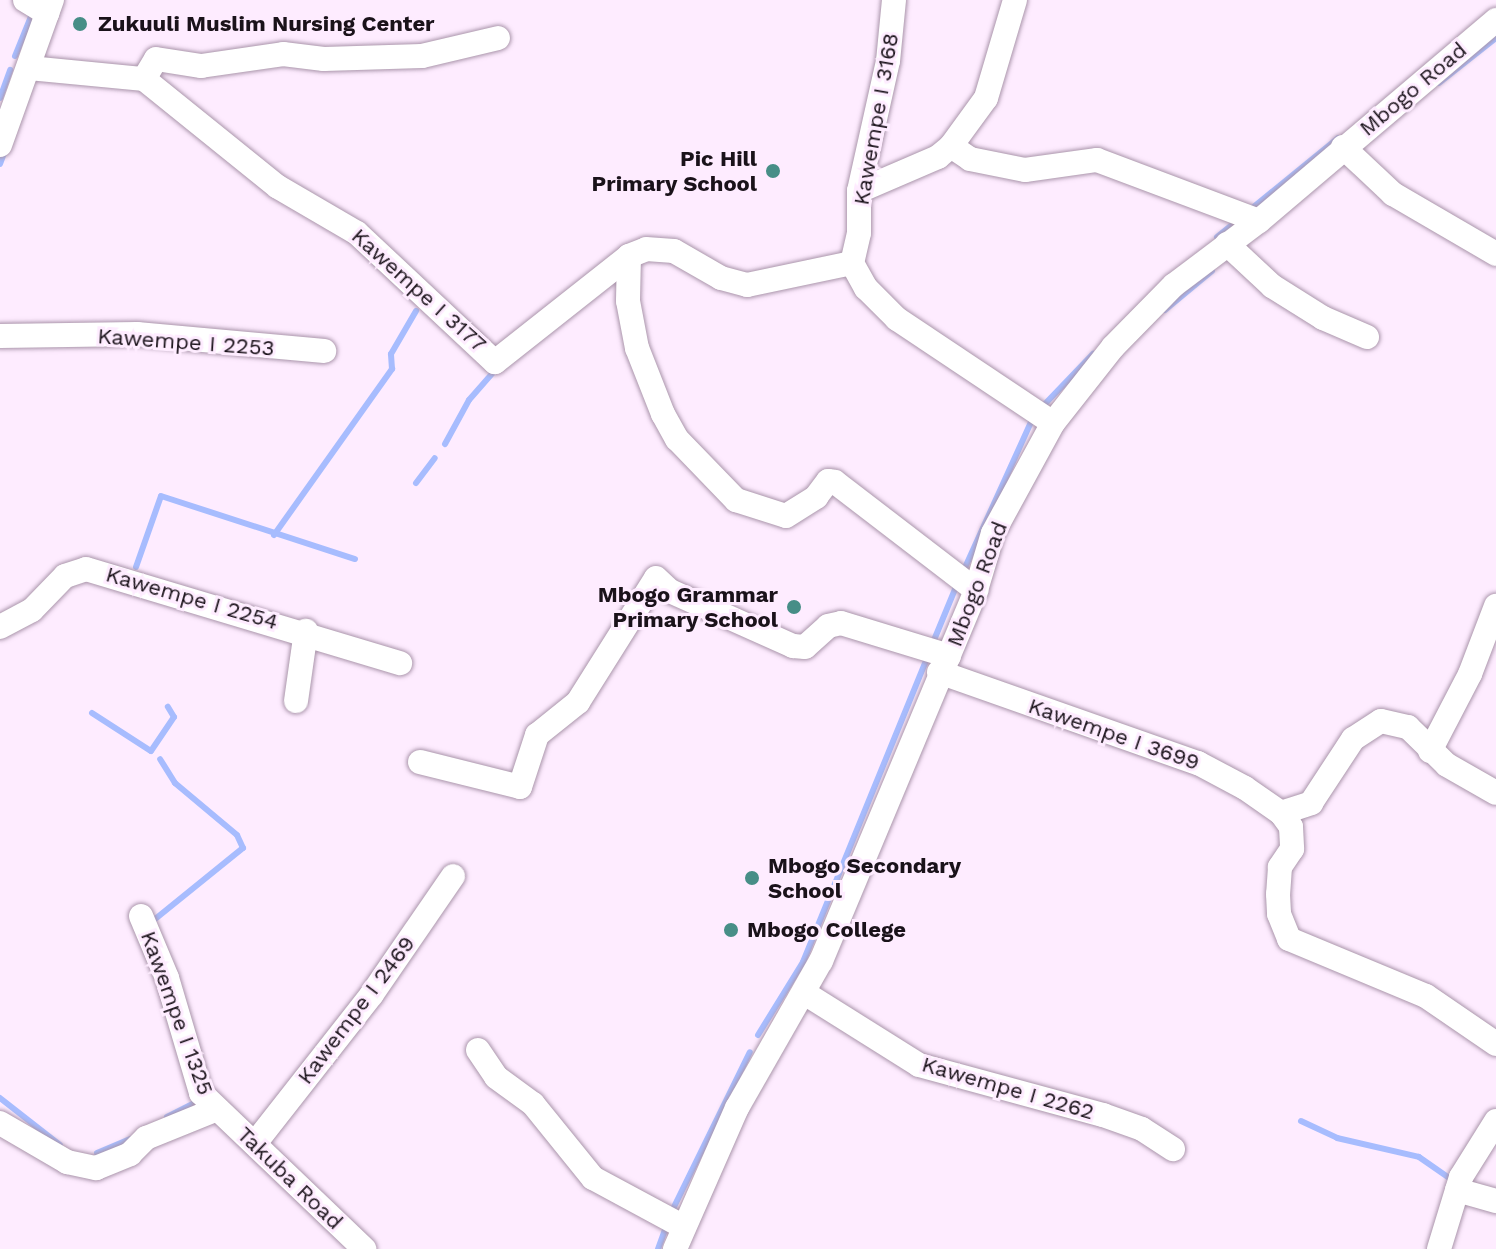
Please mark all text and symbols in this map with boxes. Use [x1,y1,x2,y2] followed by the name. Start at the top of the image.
[98,11,435,37] place label: Zukuuli Muslim Nursing Center
[69,13,91,35] marker: Zukuuli Muslim Nursing Center
[848,31,904,207] street label: Kawempe I 3168
[1354,37,1472,141] street label: Mbogo Road
[591,145,757,196] place label: Pic Hill Primary School
[764,162,782,180] marker: Pic Hill Primary School
[346,223,492,357] street label: Kawempe I 3177
[97,323,275,361] street label: Kawempe I 2253
[941,518,1013,650] street label: Mbogo Road
[103,561,281,635] street label: Kawempe I 2254
[598,581,778,632] place label: Mbogo Grammar Primary School
[785,598,803,616] marker: Mbogo Grammar Primary School
[1025,692,1203,776] street label: Kawempe I 3699
[768,852,961,904] place label: Mbogo Secondary School
[743,869,761,887] marker: Mbogo Secondary School
[747,917,906,943] place label: Mbogo College
[722,921,740,939] marker: Mbogo College
[135,927,219,1099] street label: Kawempe I 1325
[292,931,420,1089] street label: Kawempe I 2469
[919,1051,1097,1125] street label: Kawempe I 2262
[232,1121,348,1235] street label: Takuba Road

